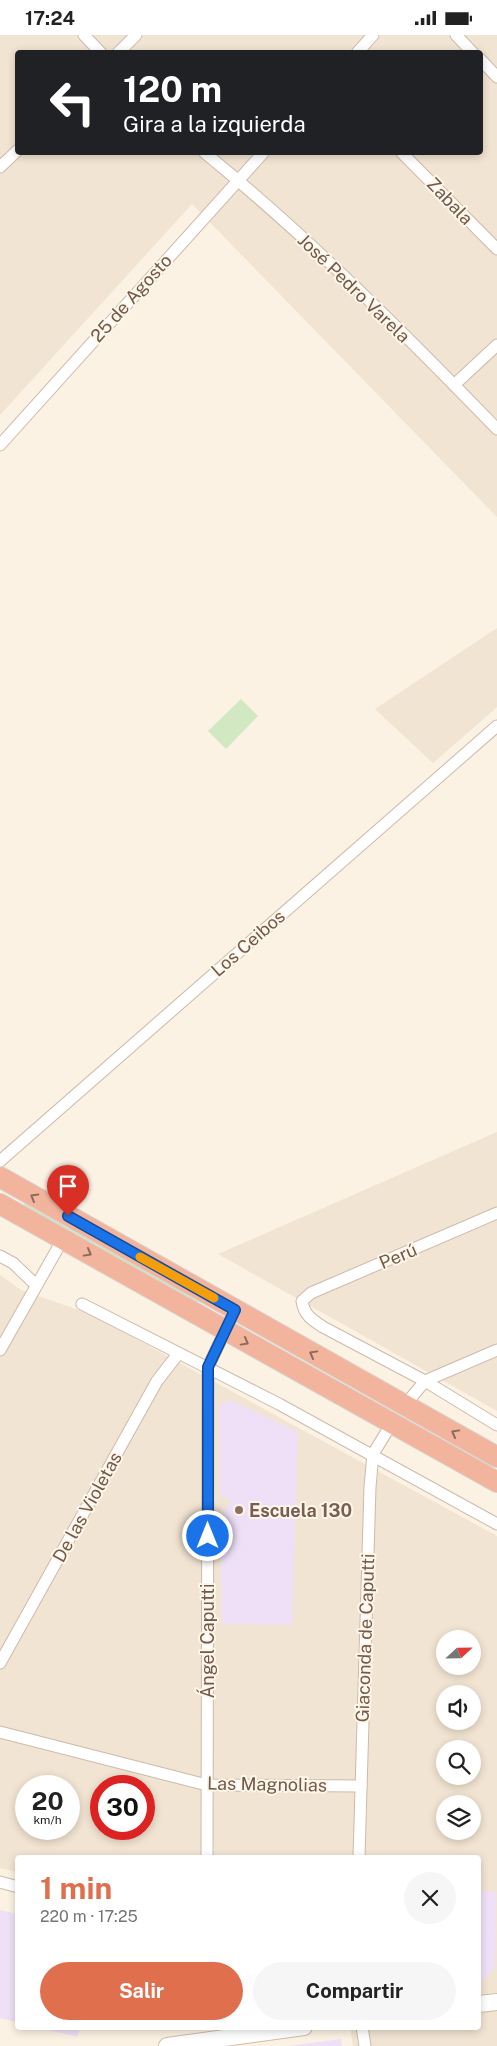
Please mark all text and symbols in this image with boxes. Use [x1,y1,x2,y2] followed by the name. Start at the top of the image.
[25,7,75,29] text: 17:24
[123,69,222,110] text: 120 m
[40,70,105,135] icon: left
[123,111,306,137] text: Gira a la izquierda
[423,173,477,229] street label: Zabala
[294,229,414,347] street label: José Pedro Varela
[86,250,176,346] street label: 25 de Agosto
[207,905,289,981] street label: Los Ceibos
[47,1165,89,1216] pin
[54,1172,82,1200] icon: arrive
[30,1193,39,1203] one-way arrow
[376,1239,420,1273] street label: Perú
[83,1247,92,1257] one-way arrow
[240,1335,249,1345] one-way arrow
[309,1350,318,1360] one-way arrow
[451,1429,460,1439] one-way arrow
[48,1448,126,1566] street label: De las Violetas
[249,1500,352,1521] place label: Escuela 130
[233,1504,245,1516] marker: Escuela 130
[181,1509,233,1561] position arrow
[352,1553,378,1723] street label: Giaconda de Caputti
[196,1583,218,1699] street label: Ángel Caputti
[436,1630,481,1675] north arrow
[436,1630,481,1840] map controls
[436,1685,481,1730] button: sound
[436,1740,481,1785] button: search
[207,1772,327,1796] street label: Las Magnolias
[90,1775,155,1840] speed limit sign: 30
[32,1786,64,1816] text: 20
[436,1795,481,1840] button: layers
[33,1813,62,1827] text: km/h
[40,1870,112,1906] text: 1 min
[404,1872,456,1924] button: close
[40,1907,138,1926] text: 220 m · 17:25
[40,1962,243,2020] button: Salir
[253,1962,456,2020] button: Compartir

